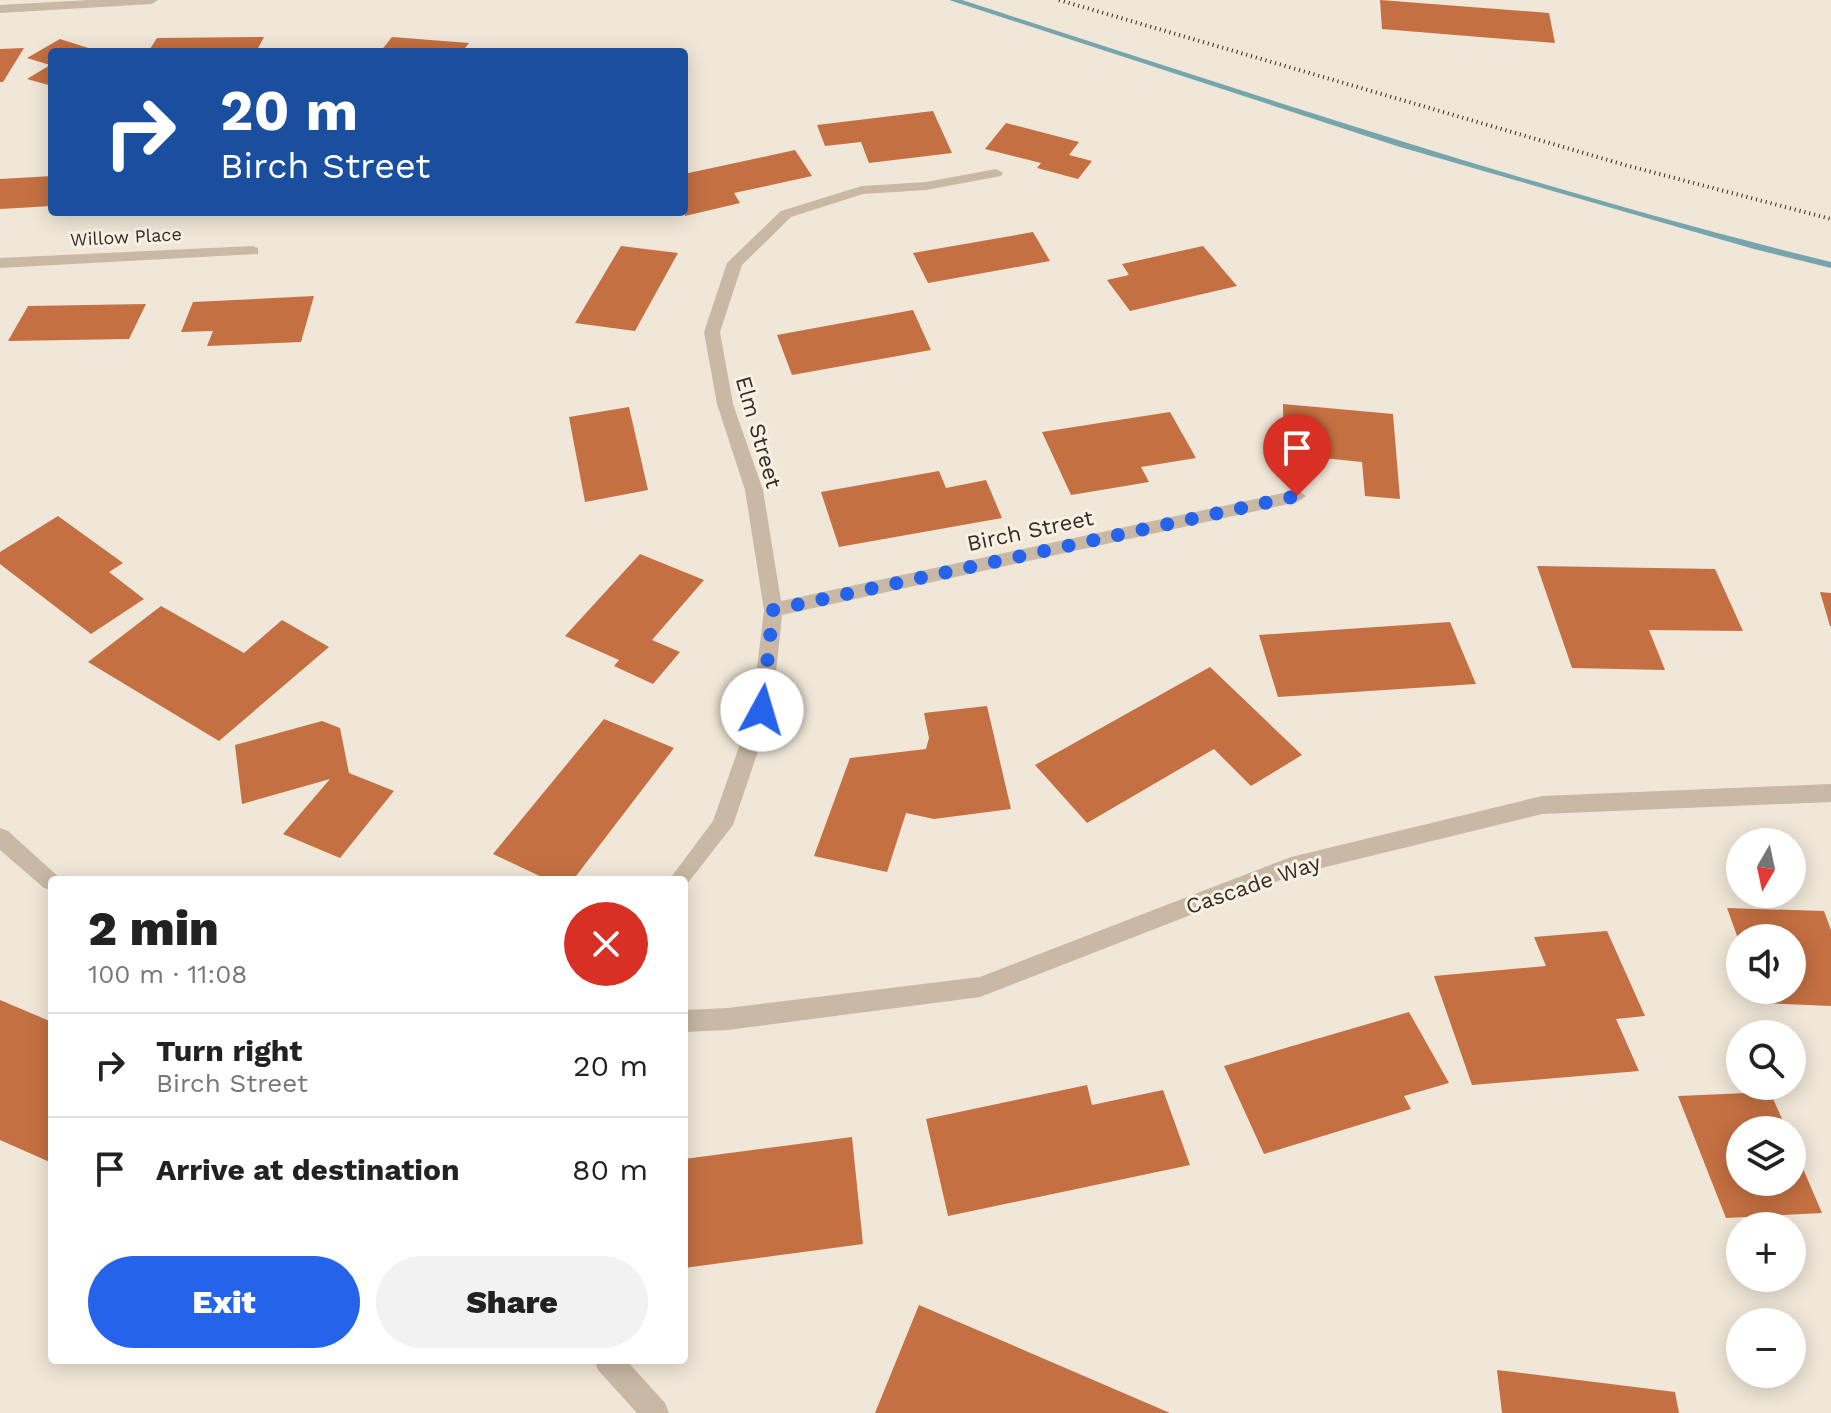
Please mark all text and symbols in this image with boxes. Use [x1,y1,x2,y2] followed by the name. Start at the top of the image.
[220,78,358,144] text: 20 m
[88,80,192,184] icon: right
[220,145,430,187] text: Birch Street
[70,223,182,250] street label: Willow Place
[731,373,786,491] street label: Elm Street
[1263,414,1331,496] pin
[1275,426,1319,470] icon: arrive
[965,505,1096,556] street label: Birch Street
[720,668,804,752] position arrow
[1726,828,1806,908] north arrow
[1726,828,1806,1388] map controls
[1183,850,1324,919] street label: Cascade Way
[88,900,219,957] text: 2 min
[564,902,648,986] button: close
[1726,924,1806,1004] button: sound
[88,959,247,989] text: 100 m · 11:08
[1726,1020,1806,1100] button: search
[156,1033,302,1068] text: Turn right
[88,1043,132,1087] icon: right
[573,1048,648,1083] text: 20 m
[156,1068,308,1098] text: Birch Street
[1726,1116,1806,1196] button: layers
[88,1147,132,1191] icon: arrive
[156,1152,460,1187] text: Arrive at destination
[572,1152,648,1187] text: 80 m
[1726,1212,1806,1292] button: +
[88,1256,360,1348] button: Exit
[376,1256,648,1348] button: Share
[1726,1308,1806,1388] button: −

